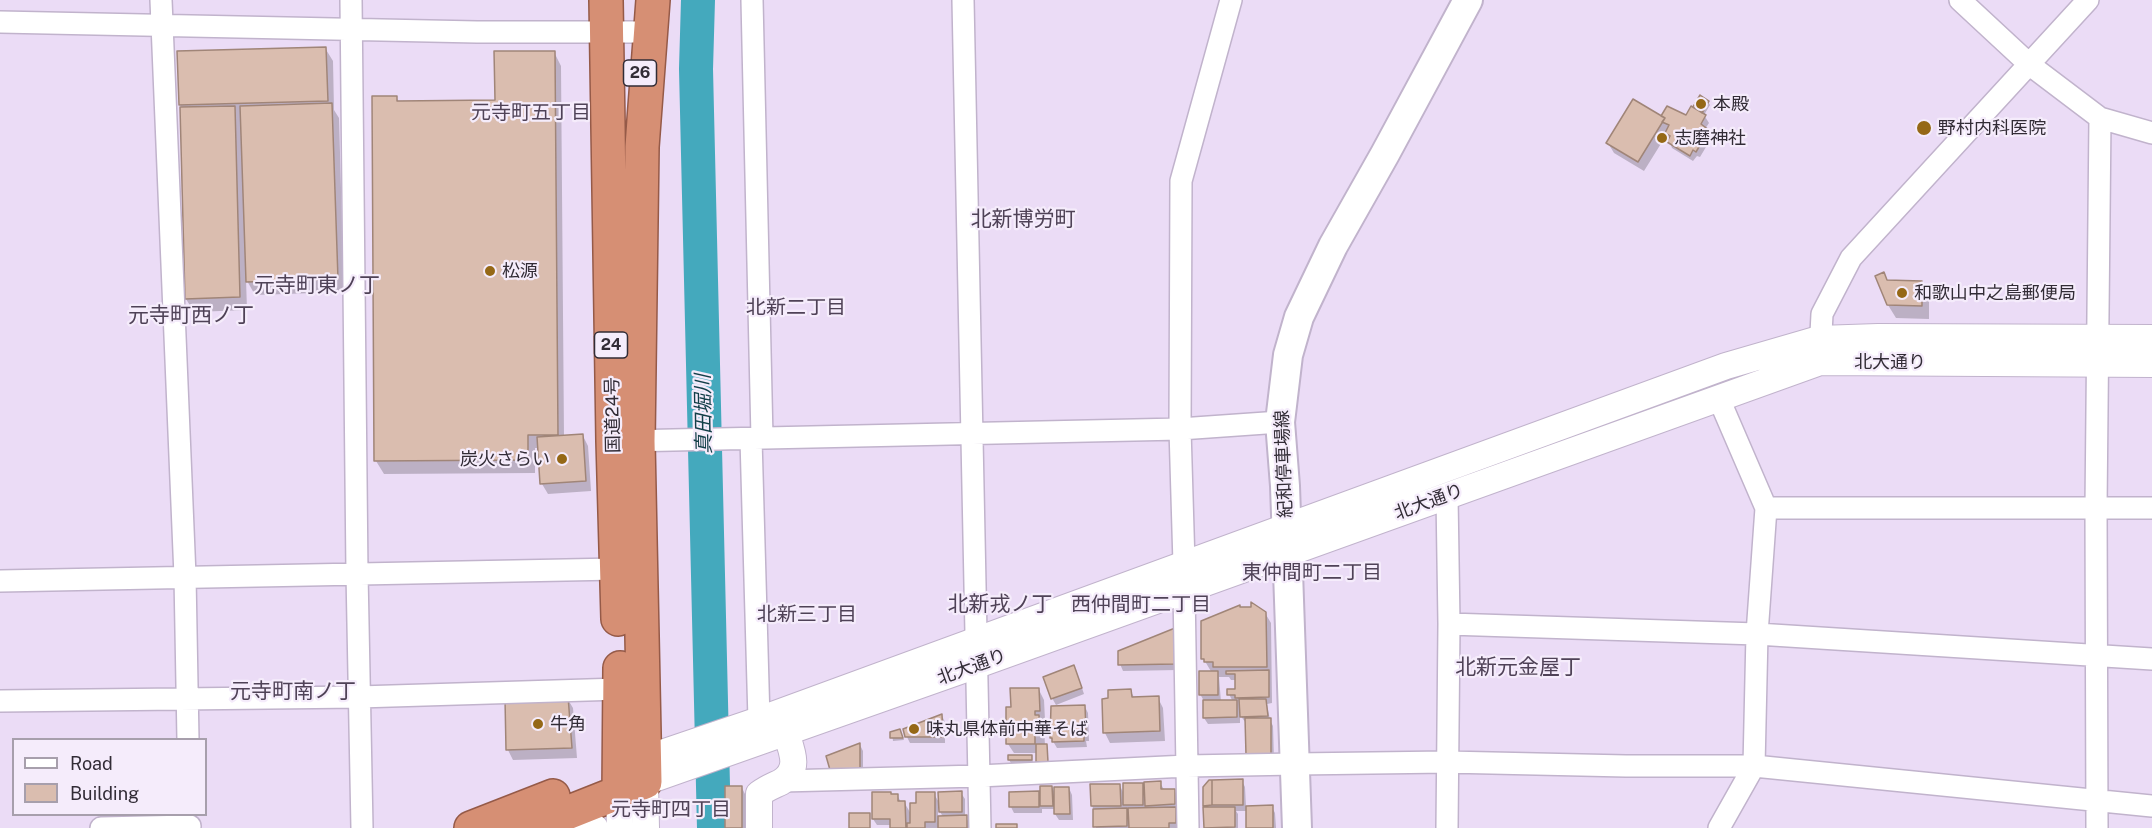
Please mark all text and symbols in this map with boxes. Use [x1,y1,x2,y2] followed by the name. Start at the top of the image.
[624,60,656,86] road number: 26
[1713,93,1749,115] place label: 本殿
[1694,97,1708,111] marker: 本殿
[471,101,591,125] district label: 元寺町五丁目
[1938,117,2046,139] place label: 野村内科医院
[1915,119,1933,137] marker: 野村内科医院
[1674,127,1746,149] place label: 志磨神社
[1655,131,1669,145] marker: 志磨神社
[971,207,1075,233] district label: 北新博労町
[502,260,538,282] place label: 松源
[483,264,497,278] marker: 松源
[254,273,380,299] district label: 元寺町東ノ丁
[1914,282,2076,304] place label: 和歌山中之島郵便局
[1895,286,1909,300] marker: 和歌山中之島郵便局
[746,296,846,320] district label: 北新二丁目
[128,303,254,329] district label: 元寺町西ノ丁
[594,332,628,358] road number: 24
[1854,351,1926,373] street label: 北大通り
[691,374,717,454] water label: 真田堀川
[602,377,624,453] street label: 国道24号
[1271,410,1297,518] street label: 紀和停車場線
[460,448,550,470] place label: 炭火さらい
[555,452,569,466] marker: 炭火さらい
[1391,480,1467,524] street label: 北大通り
[1242,561,1382,585] district label: 東仲間町二丁目
[948,592,1052,618] district label: 北新戎ノ丁
[1071,593,1211,617] district label: 西仲間町二丁目
[757,603,857,627] district label: 北新三丁目
[934,645,1010,689] street label: 北大通り
[1455,655,1581,681] district label: 北新元金屋丁
[230,679,356,705] district label: 元寺町南ノ丁
[550,713,586,735] place label: 牛角
[531,717,545,731] marker: 牛角
[926,718,1088,740] place label: 味丸県体前中華そば
[907,722,921,736] marker: 味丸県体前中華そば
[12,738,207,816] legend
[70,753,113,774] text: Road
[70,783,139,804] text: Building
[611,798,731,822] district label: 元寺町四丁目

